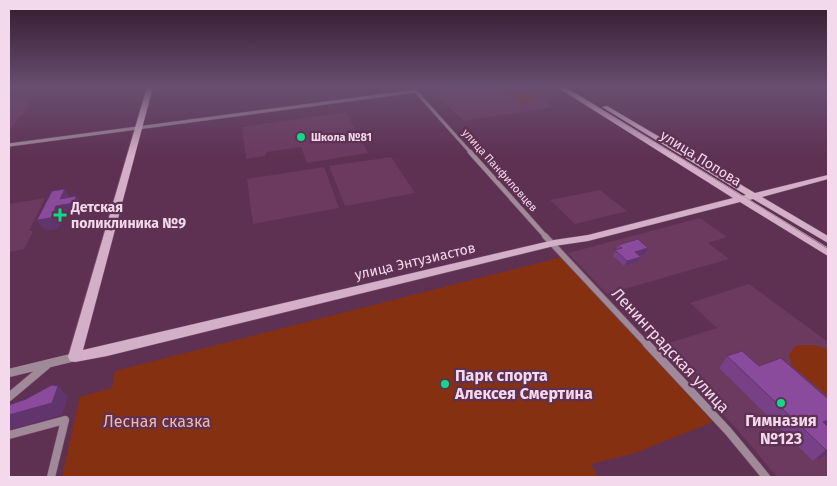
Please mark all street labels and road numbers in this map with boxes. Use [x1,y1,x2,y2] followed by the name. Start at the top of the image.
[459,126,540,214] street label: улица Панфиловцев
[657,127,744,190] street label: улица Попова
[353,239,477,284] street label: улица Энтузиастов
[608,284,733,417] street label: Ленинградская улица

